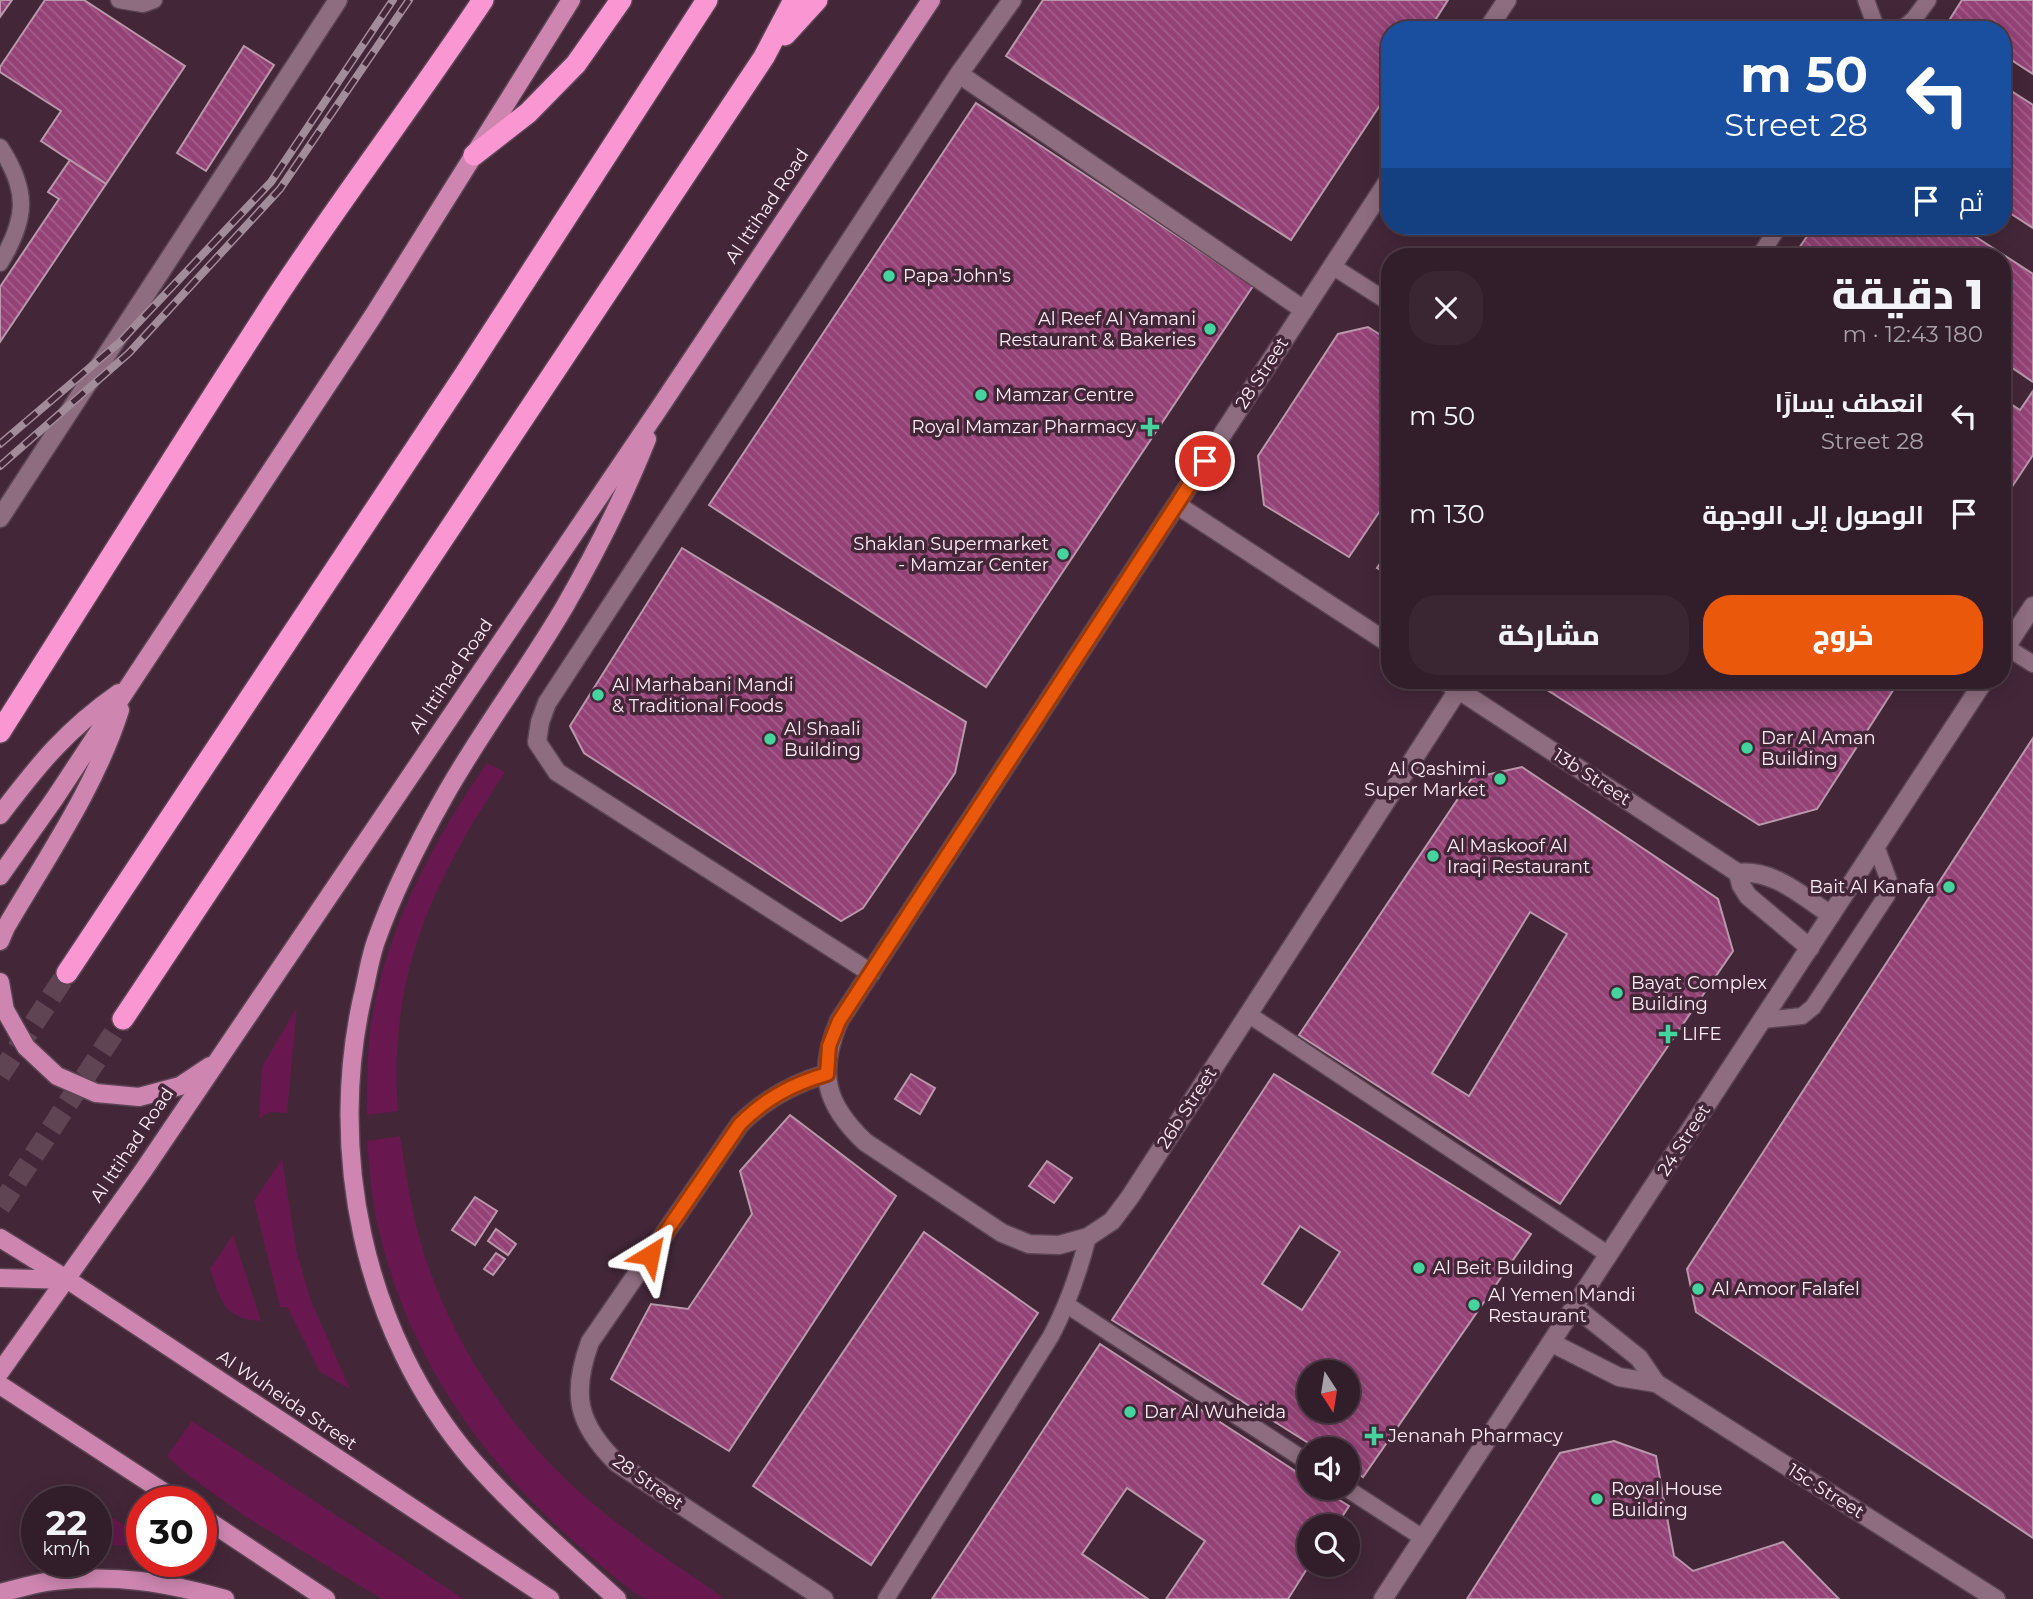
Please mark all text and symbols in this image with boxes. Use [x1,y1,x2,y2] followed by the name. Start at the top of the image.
[1740,45,1868,104] text: 50 m
[1892,49,1983,140] icon: left
[1724,105,1868,144] text: 28 Street
[720,144,814,268] street label: Al Ittihad Road
[1907,182,1945,220] icon: arrive
[1959,186,1983,218] text: ثم
[903,265,1011,287] place label: Papa John's
[881,268,897,284] marker: Papa John's
[1832,268,1983,320] text: 1 دقيقة
[1409,271,1483,345] button: close
[999,308,1196,351] place label: Al Reef Al Yamani Restaurant & Bakeries
[1842,320,1983,348] text: 180 m · 12:43
[1202,321,1218,337] marker: Al Reef Al Yamani Restaurant & Bakeries
[1231,333,1293,413] street label: 28 Street
[995,384,1134,406] place label: Mamzar Centre
[973,387,989,403] marker: Mamzar Centre
[1775,387,1924,419] text: انعطف يسارًا
[1945,397,1983,435] icon: left
[1409,400,1475,432] text: 50 m
[911,416,1136,438] place label: Royal Mamzar Pharmacy
[1142,419,1158,435] marker: Royal Mamzar Pharmacy
[1821,427,1924,455] text: 28 Street
[1175,431,1235,491] pin
[1186,442,1224,480] icon: arrive
[1945,495,1983,533] icon: arrive
[1409,498,1485,530] text: 130 m
[1702,499,1924,531] text: الوصول إلى الوجهة
[853,533,1049,576] place label: Shaklan Supermarket - Mamzar Center
[1055,546,1071,562] marker: Shaklan Supermarket - Mamzar Center
[1409,595,1689,675] button: مشاركة
[1703,595,1983,675] button: خروج
[404,614,498,738] street label: Al Ittihad Road
[612,674,794,717] place label: Al Marhabani Mandi & Traditional Foods
[590,687,606,703] marker: Al Marhabani Mandi & Traditional Foods
[784,718,861,761] place label: Al Shaali Building
[1761,727,1876,770] place label: Dar Al Aman Building
[762,731,778,747] marker: Al Shaali Building
[1739,740,1755,756] marker: Dar Al Aman Building
[1549,744,1635,810] street label: 13b Street
[1364,758,1486,801] place label: Al Qashimi Super Market
[1492,771,1508,787] marker: Al Qashimi Super Market
[1447,835,1590,878] place label: Al Maskoof Al Iraqi Restaurant
[1425,848,1441,864] marker: Al Maskoof Al Iraqi Restaurant
[1809,876,1935,898] place label: Bait Al Kanafa
[1941,879,1957,895] marker: Bait Al Kanafa
[1631,972,1767,1015] place label: Bayat Complex Building
[1609,985,1625,1001] marker: Bayat Complex Building
[1682,1023,1721,1045] place label: LIFE
[1660,1026,1676,1042] marker: LIFE
[1153,1063,1221,1153] street label: 26b Street
[85,1083,179,1207] street label: Al Ittihad Road
[1653,1100,1715,1180] street label: 24 Street
[613,1218,687,1292] position arrow
[1433,1257,1574,1279] place label: Al Beit Building
[1411,1260,1427,1276] marker: Al Beit Building
[1712,1278,1860,1300] place label: Al Amoor Falafel
[1690,1281,1706,1297] marker: Al Amoor Falafel
[1488,1284,1636,1327] place label: Al Yemen Mandi Restaurant
[1466,1297,1482,1313] marker: Al Yemen Mandi Restaurant
[213,1345,361,1455] street label: Al Wuheida Street
[1297,1360,1360,1423] north arrow
[1297,1360,1360,1577] map controls
[1144,1401,1286,1423] place label: Dar Al Wuheida
[1122,1404,1138,1420] marker: Dar Al Wuheida
[1387,1425,1563,1447] place label: Jenanah Pharmacy
[1366,1428,1382,1444] marker: Jenanah Pharmacy
[1297,1437,1360,1500] button: sound
[609,1450,687,1514] street label: 28 Street
[1784,1459,1868,1523] street label: 15c Street
[1611,1478,1722,1521] place label: Royal House Building
[126,1486,217,1577] speed limit sign: 30
[1589,1491,1605,1507] marker: Royal House Building
[46,1501,87,1544] text: 22
[1297,1514,1360,1577] button: search
[42,1538,91,1560] text: km/h

